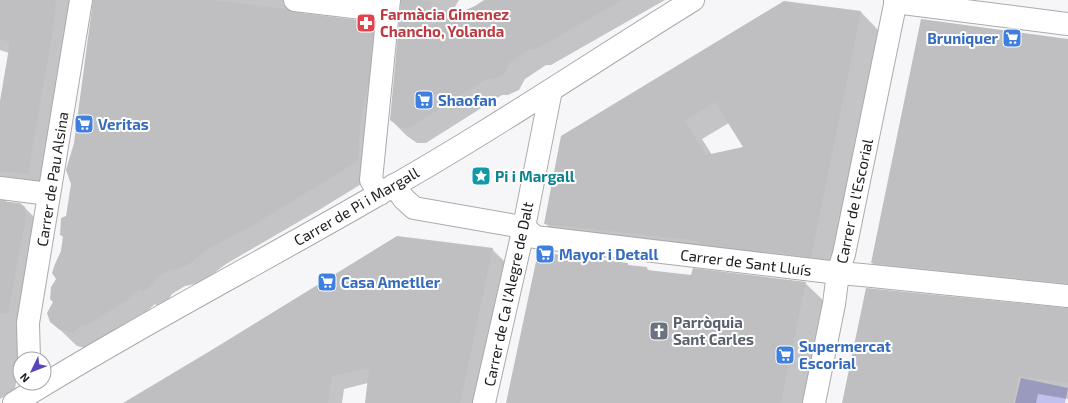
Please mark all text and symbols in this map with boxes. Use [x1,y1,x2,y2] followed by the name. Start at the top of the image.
[380,5,509,40] place label: Farmàcia Gimenez Chancho, Yolanda
[355,12,377,34] pharmacy icon: Farmàcia Gimenez Chancho, Yolanda
[1001,27,1023,49] supermarket icon: Bruniquer
[927,29,999,47] place label: Bruniquer
[413,89,435,111] supermarket icon: Shaofan
[438,91,497,109] place label: Shaofan
[32,110,72,248] street label: Carrer de Pau Alsina
[73,113,95,135] supermarket icon: Veritas
[98,115,149,133] place label: Veritas
[832,136,876,265] street label: Carrer de l'Escorial
[290,163,422,249] street label: Carrer de Pi i Margall
[470,165,492,187] place icon: Pi i Margall
[495,167,575,185] place label: Pi i Margall
[480,200,536,388] street label: Carrer de Ca l'Alegre de Dalt
[534,243,556,265] supermarket icon: Mayor i Detall
[559,245,658,264] place label: Mayor i Detall
[679,245,813,279] street label: Carrer de Sant Lluís
[316,271,338,293] supermarket icon: Casa Ametller
[341,273,441,291] place label: Casa Ametller
[673,313,754,348] place label: Parròquia Sant Carles
[648,320,670,342] church icon: Parròquia Sant Carles
[799,337,891,372] place label: Supermercat Escorial
[774,344,796,366] supermarket icon: Supermercat Escorial
[12,351,52,391] north arrow
[17,371,32,386] text: N

